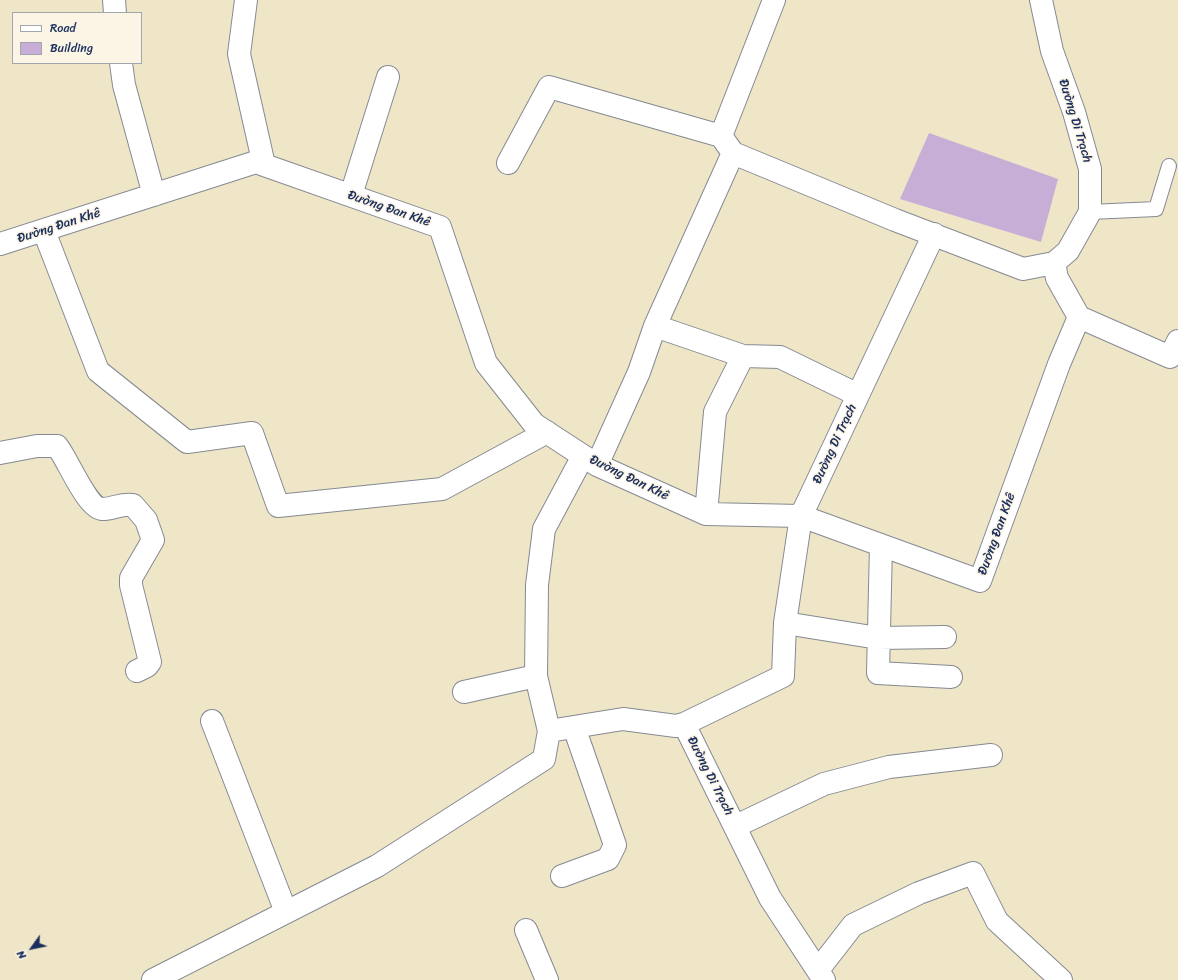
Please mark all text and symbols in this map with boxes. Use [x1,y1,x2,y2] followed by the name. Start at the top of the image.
[12,12,142,64] legend
[50,17,76,39] text: Road
[50,37,93,59] text: Building
[1055,77,1095,165] street label: Đường Di Trạch
[346,188,432,230] street label: Đường Đan Khê
[15,205,103,247] street label: Đường Đan Khê
[810,402,860,486] street label: Đường Di Trạch
[587,452,671,504] street label: Đường Đan Khê
[975,491,1019,577] street label: Đường Đan Khê
[683,734,737,818] street label: Đường Di Trạch
[12,928,52,968] north arrow
[11,946,32,963] text: N

